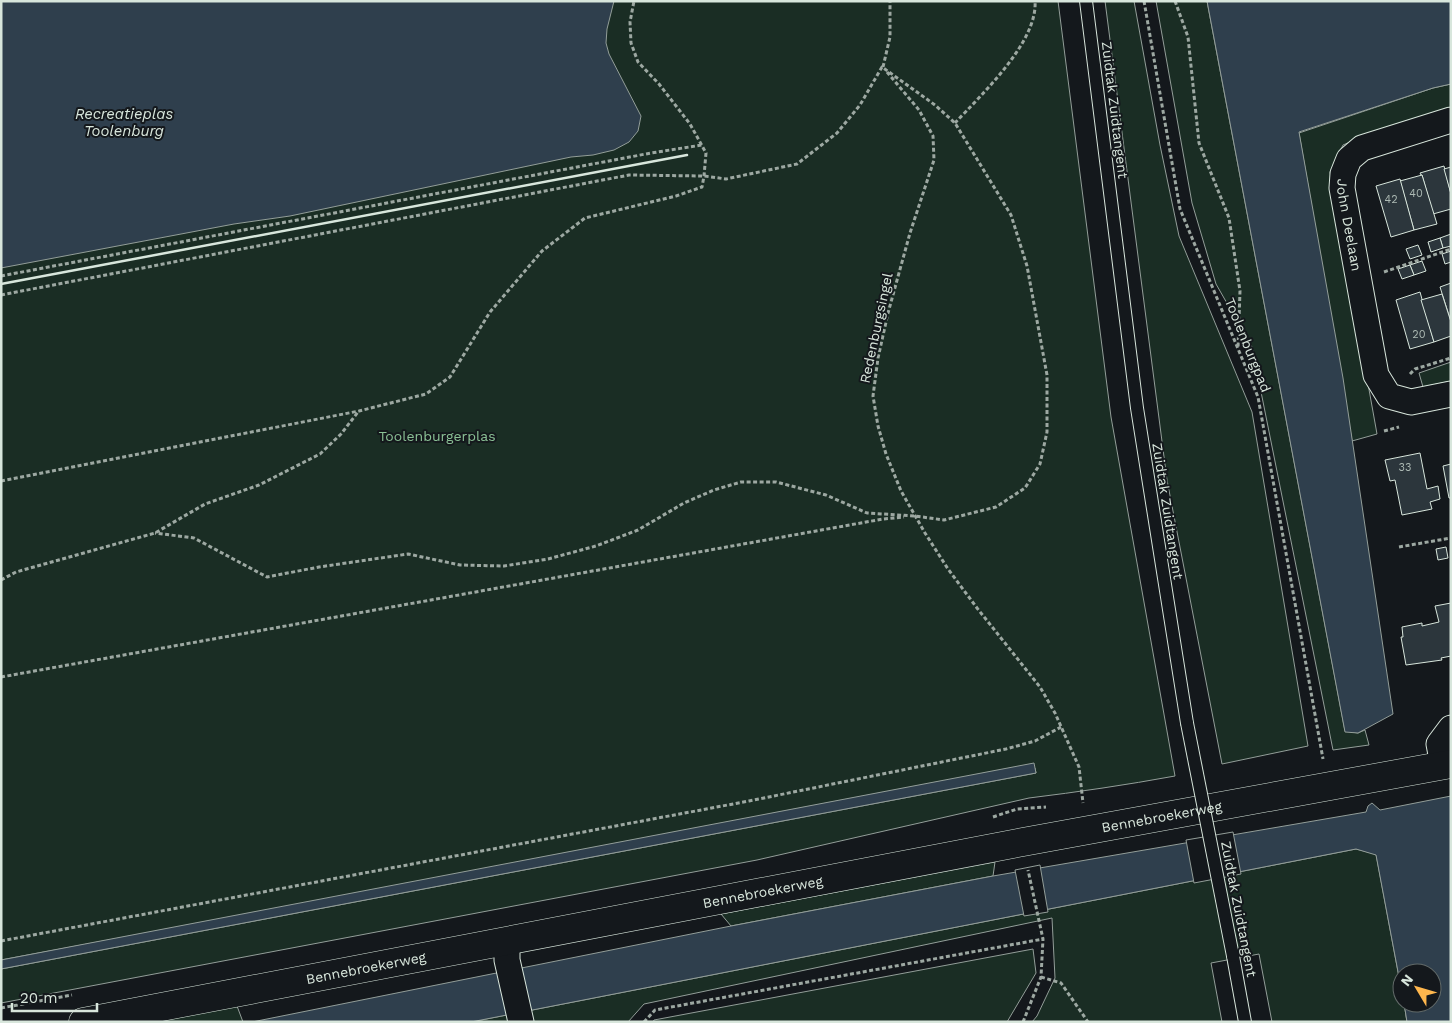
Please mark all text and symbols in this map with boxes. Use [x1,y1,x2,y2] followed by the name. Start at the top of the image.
[1099,41,1131,180] street label: Zuidtak Zuidtangent
[75,105,173,140] water label: Recreatieplas Toolenburg
[1334,178,1365,272] street label: John Deelaan
[1409,187,1423,200] house number: 40
[1384,193,1398,206] house number: 42
[856,271,896,385] street label: Redenburgsingel
[1222,295,1274,395] street label: Toolenburgpad
[1412,328,1426,341] house number: 20
[378,428,496,444] park label: Toolenburgerplas
[1149,442,1187,581] street label: Zuidtak Zuidtangent
[1399,461,1411,474] house number: 33
[1100,798,1224,836] street label: Bennebroekerweg
[1218,840,1260,978] street label: Zuidtak Zuidtangent
[701,872,825,911] street label: Bennebroekerweg
[304,948,428,987] street label: Bennebroekerweg
[1392,963,1442,1013] north arrow
[1397,971,1416,989] text: N
[12,980,98,1012] scale bar
[20,989,58,1007] text: 20 m

